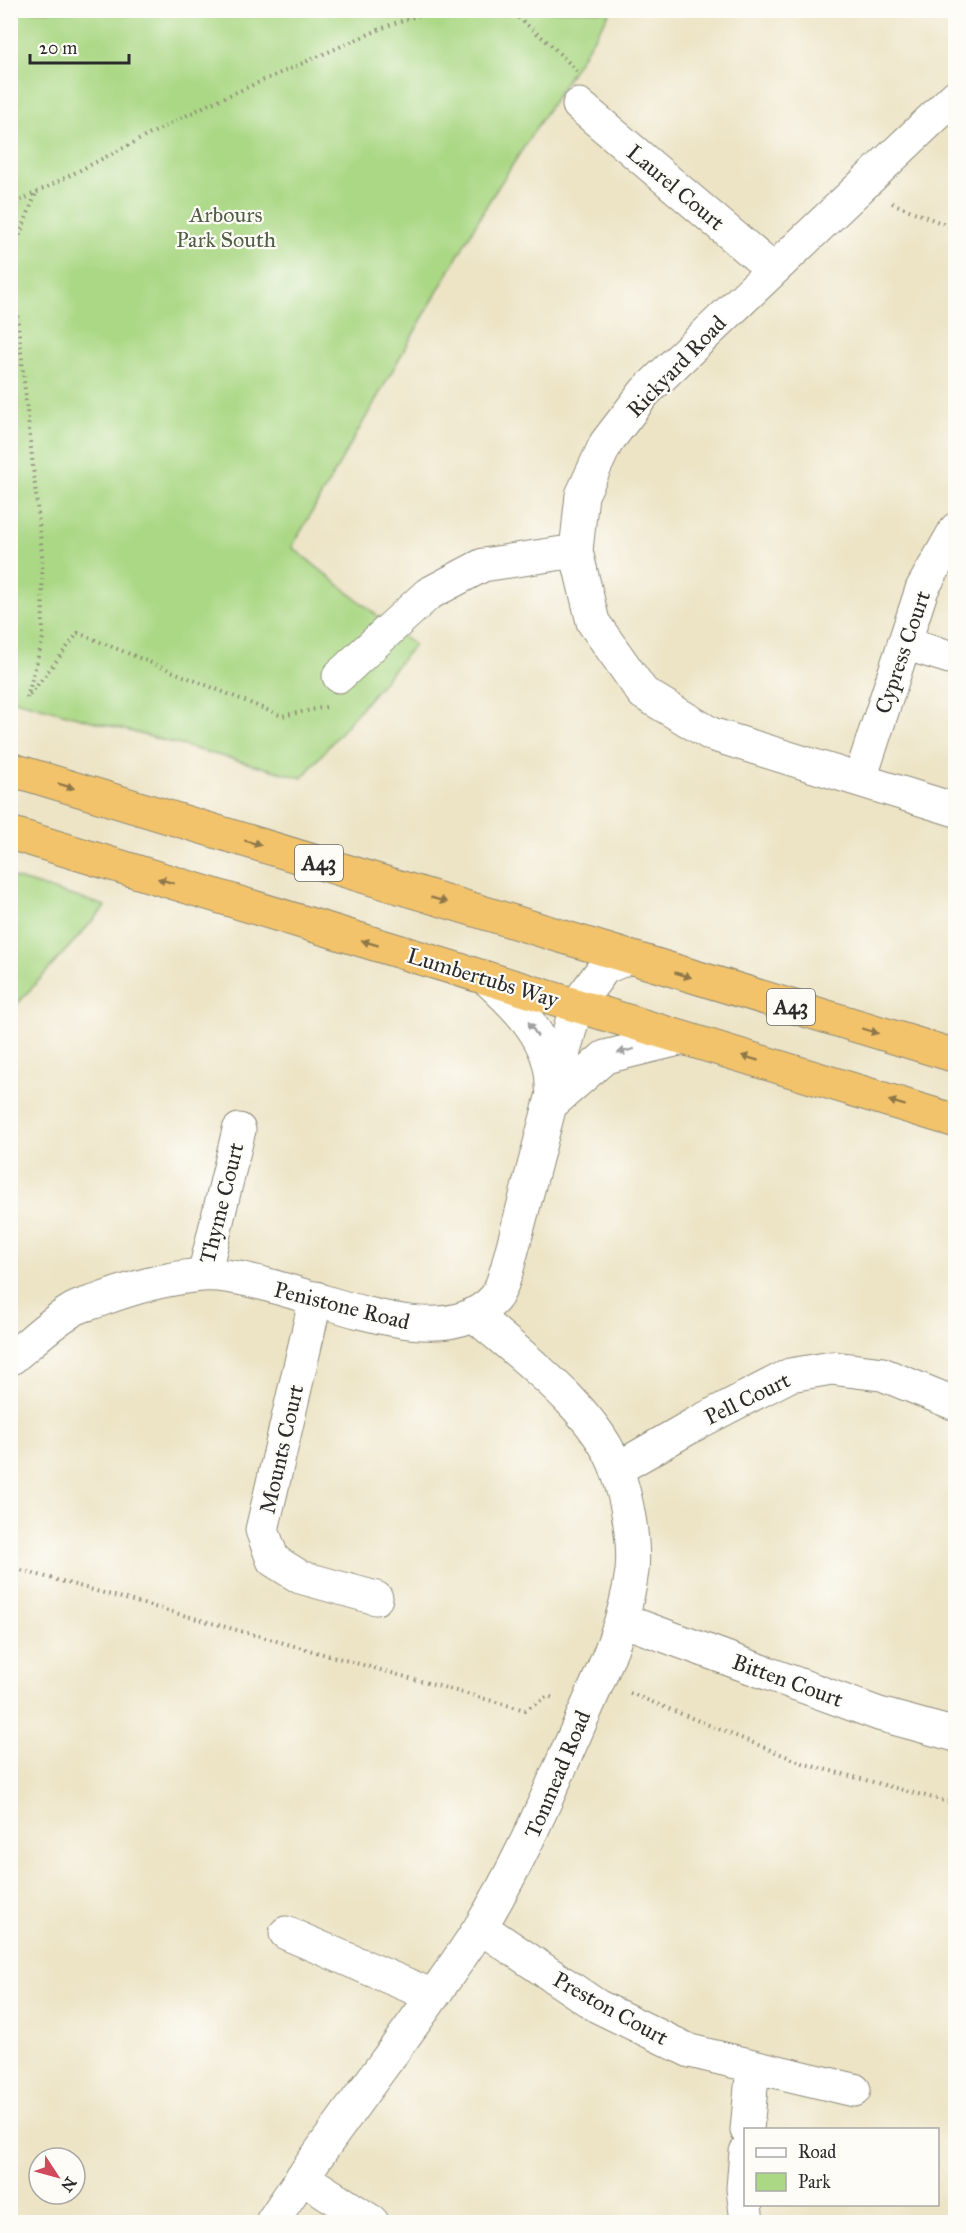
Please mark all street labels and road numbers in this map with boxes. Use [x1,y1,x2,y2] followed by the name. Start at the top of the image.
[621,139,730,236] street label: Laurel Court
[621,310,732,423] street label: Rickyard Road
[869,587,936,717] street label: Cypress Court
[295,845,343,881] road number: A43
[404,942,562,1013] street label: Lumbertubs Way
[767,989,815,1025] road number: A43
[193,1140,250,1266] street label: Thyme Court
[271,1276,413,1335] street label: Penistone Road
[700,1366,795,1431] street label: Pell Court
[254,1382,310,1516] street label: Mounts Court
[729,1648,847,1713] street label: Bitten Court
[518,1706,596,1842] street label: Tonmead Road
[548,1966,673,2051] street label: Preston Court

